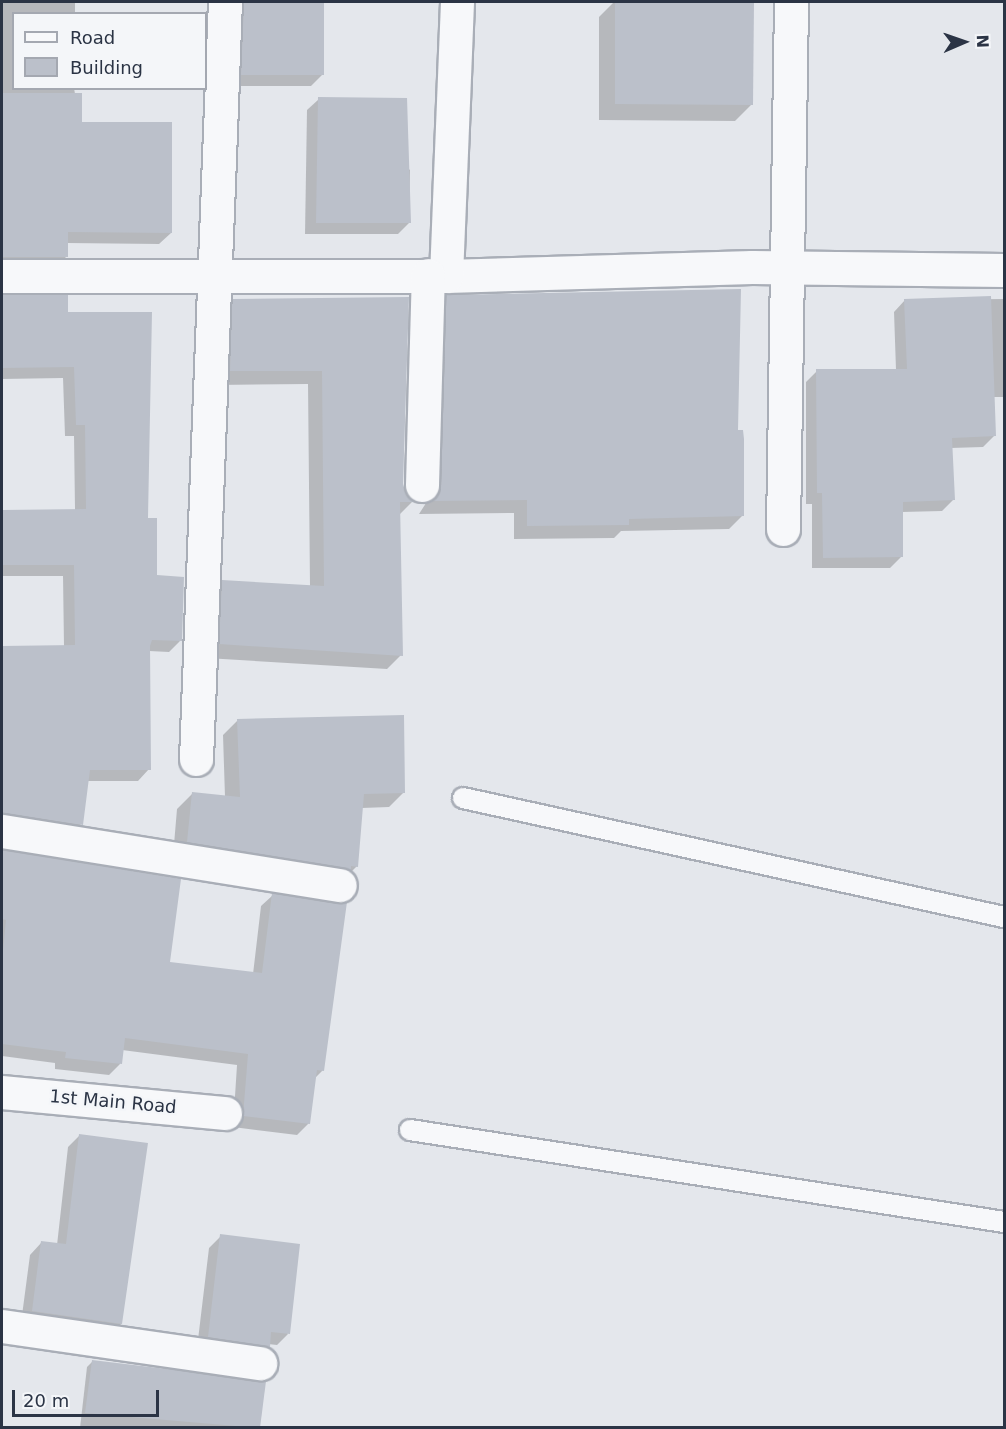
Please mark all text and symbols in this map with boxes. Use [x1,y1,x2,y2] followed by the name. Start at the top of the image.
[12,12,207,90] legend
[934,12,994,72] north arrow
[70,27,115,48] text: Road
[973,34,992,48] text: N
[70,57,143,78] text: Building
[49,1086,177,1118] street label: 1st Main Road
[15,1378,162,1416] scale bar
[23,1390,69,1411] text: 20 m

